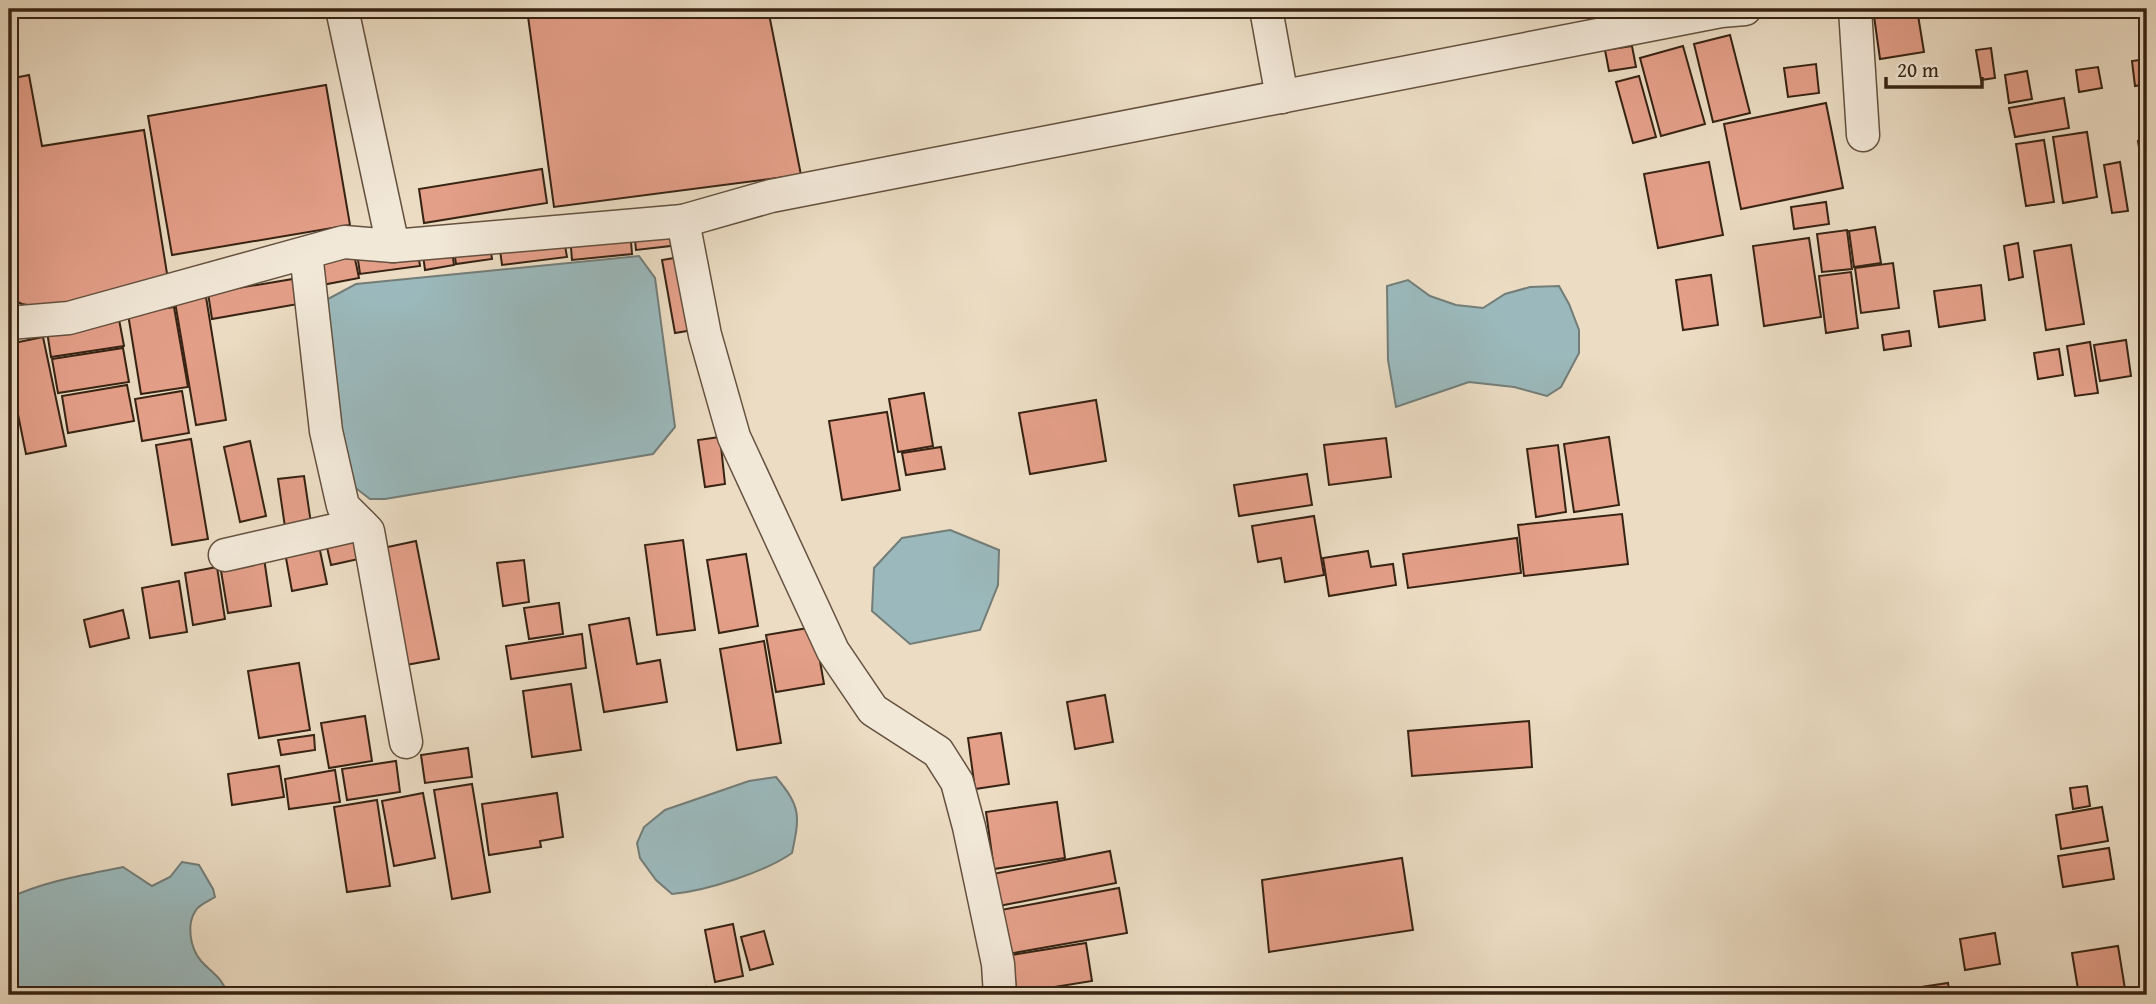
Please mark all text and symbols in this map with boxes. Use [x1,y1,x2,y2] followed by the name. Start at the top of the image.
[1886,46,1983,90] scale bar
[1897,54,1939,85] text: 20 m

